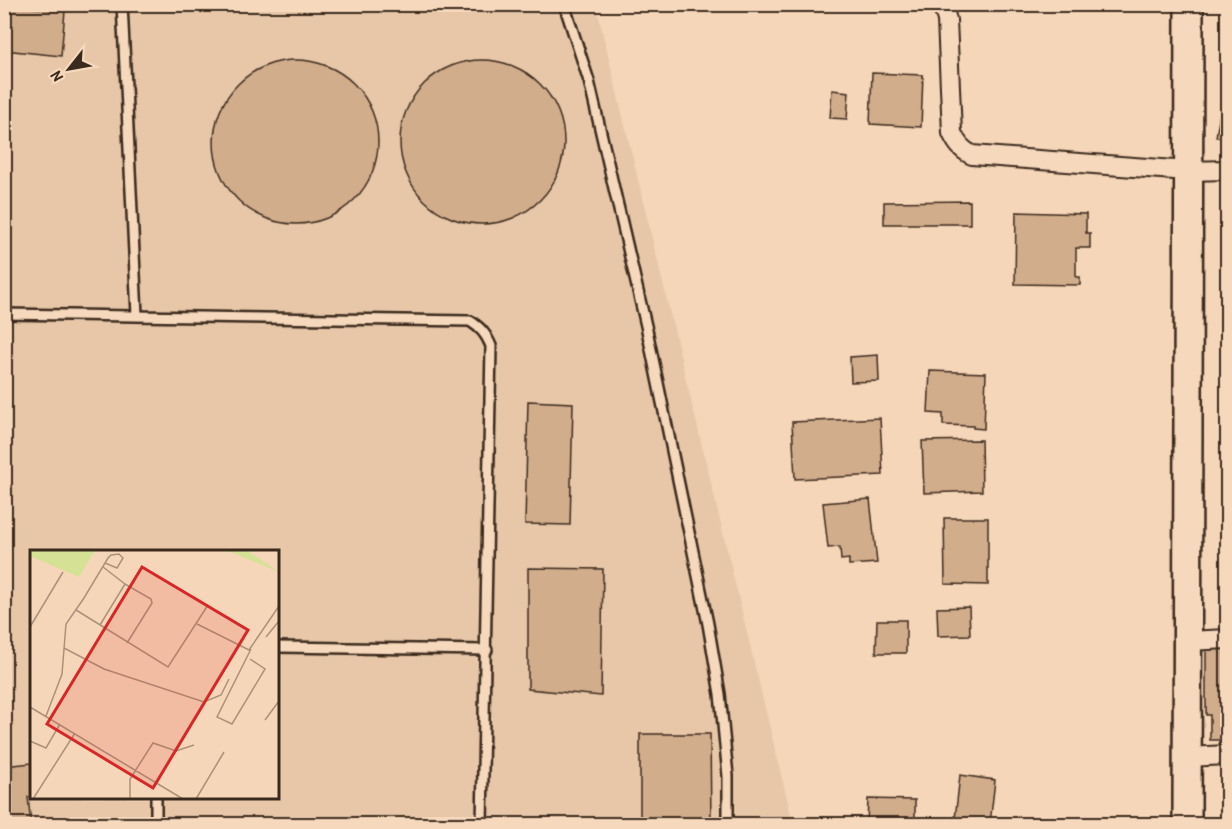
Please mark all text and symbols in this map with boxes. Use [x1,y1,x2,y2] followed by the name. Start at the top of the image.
[39,39,99,99] north arrow
[44,67,68,86] text: N
[30,550,279,799] inset map

